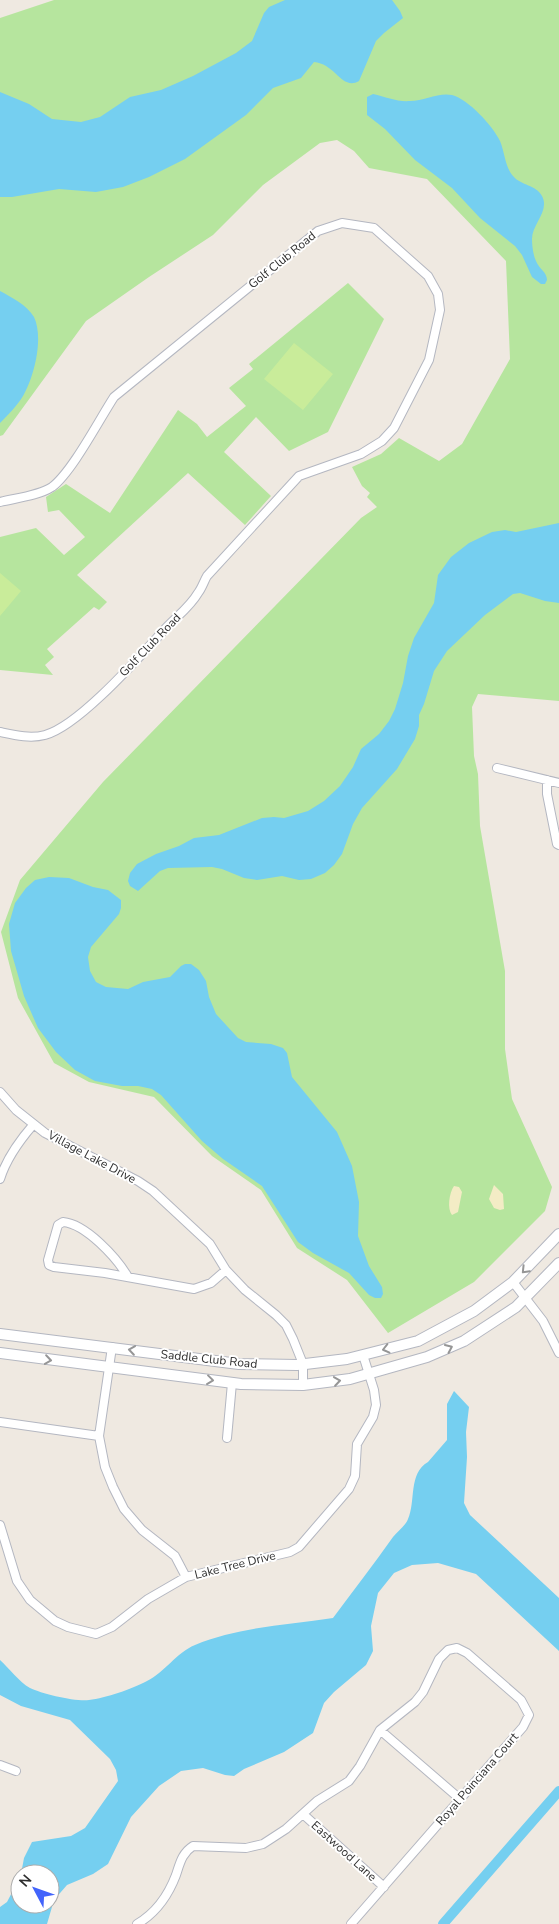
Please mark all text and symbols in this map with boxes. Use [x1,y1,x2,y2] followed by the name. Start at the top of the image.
[245,228,319,292] street label: Golf Club Road
[116,610,184,680] street label: Golf Club Road
[44,1127,139,1187] street label: Village Lake Drive
[522,1264,531,1273] one-way arrow
[382,1343,391,1354] one-way arrow
[443,1344,452,1354] one-way arrow
[128,1345,136,1356] one-way arrow
[160,1346,258,1372] street label: Saddle Club Road
[44,1354,53,1364] one-way arrow
[206,1374,214,1385] one-way arrow
[333,1376,341,1387] one-way arrow
[193,1547,277,1583] street label: Lake Tree Drive
[432,1729,522,1829] street label: Royal Poinciana Court
[308,1817,380,1885] street label: Eastwood Lane
[10,1864,60,1914] north arrow
[15,1871,36,1891] text: N

